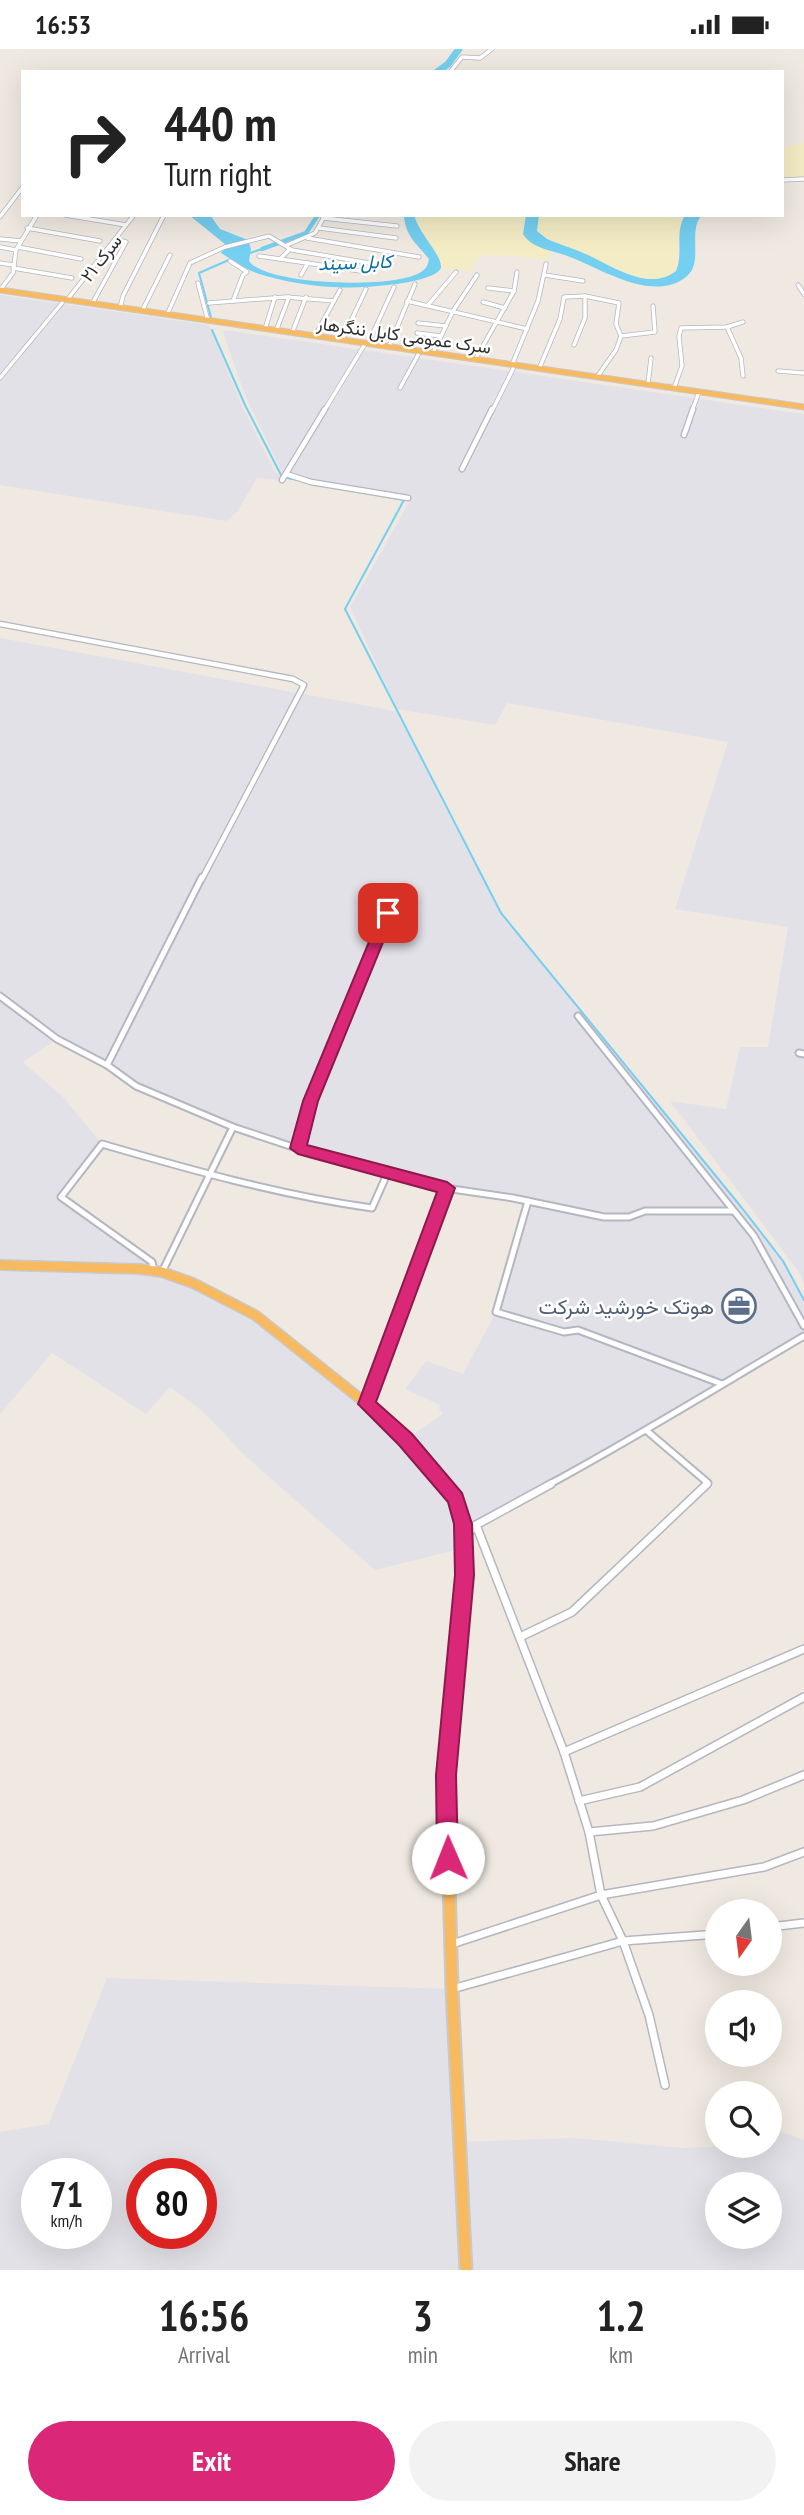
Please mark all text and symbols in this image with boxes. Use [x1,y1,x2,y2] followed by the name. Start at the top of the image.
[35,8,91,41] text: 16:53
[164,91,277,155] text: 440 m
[49,98,140,189] icon: right
[164,153,272,195] text: Turn right
[75,230,127,286] street label: سرک ۲۱
[318,249,396,275] water label: کابل سيند
[315,311,492,359] street label: سرک عمومی کابل ننگرهار
[358,883,418,943] pin
[369,894,407,932] icon: arrive
[720,1287,758,1325] office icon: هوتک خورشید شرکت
[539,1293,714,1320] place label: هوتک خورشید شرکت
[411,1821,485,1895] position arrow
[705,1899,782,1976] north arrow
[705,1899,782,2249] map controls
[705,1990,782,2067] button: sound
[705,2081,782,2158] button: search
[126,2158,217,2249] speed limit sign: 80
[50,2171,83,2217] text: 71
[705,2172,782,2249] button: layers
[51,2209,82,2232] text: km/h
[159,2288,249,2343] text: 16:56
[413,2288,433,2343] text: 3
[596,2288,645,2343] text: 1.2
[178,2340,230,2369] text: Arrival
[408,2340,438,2369] text: min
[609,2340,633,2369] text: km
[28,2421,395,2501] button: Exit
[409,2421,776,2501] button: Share

